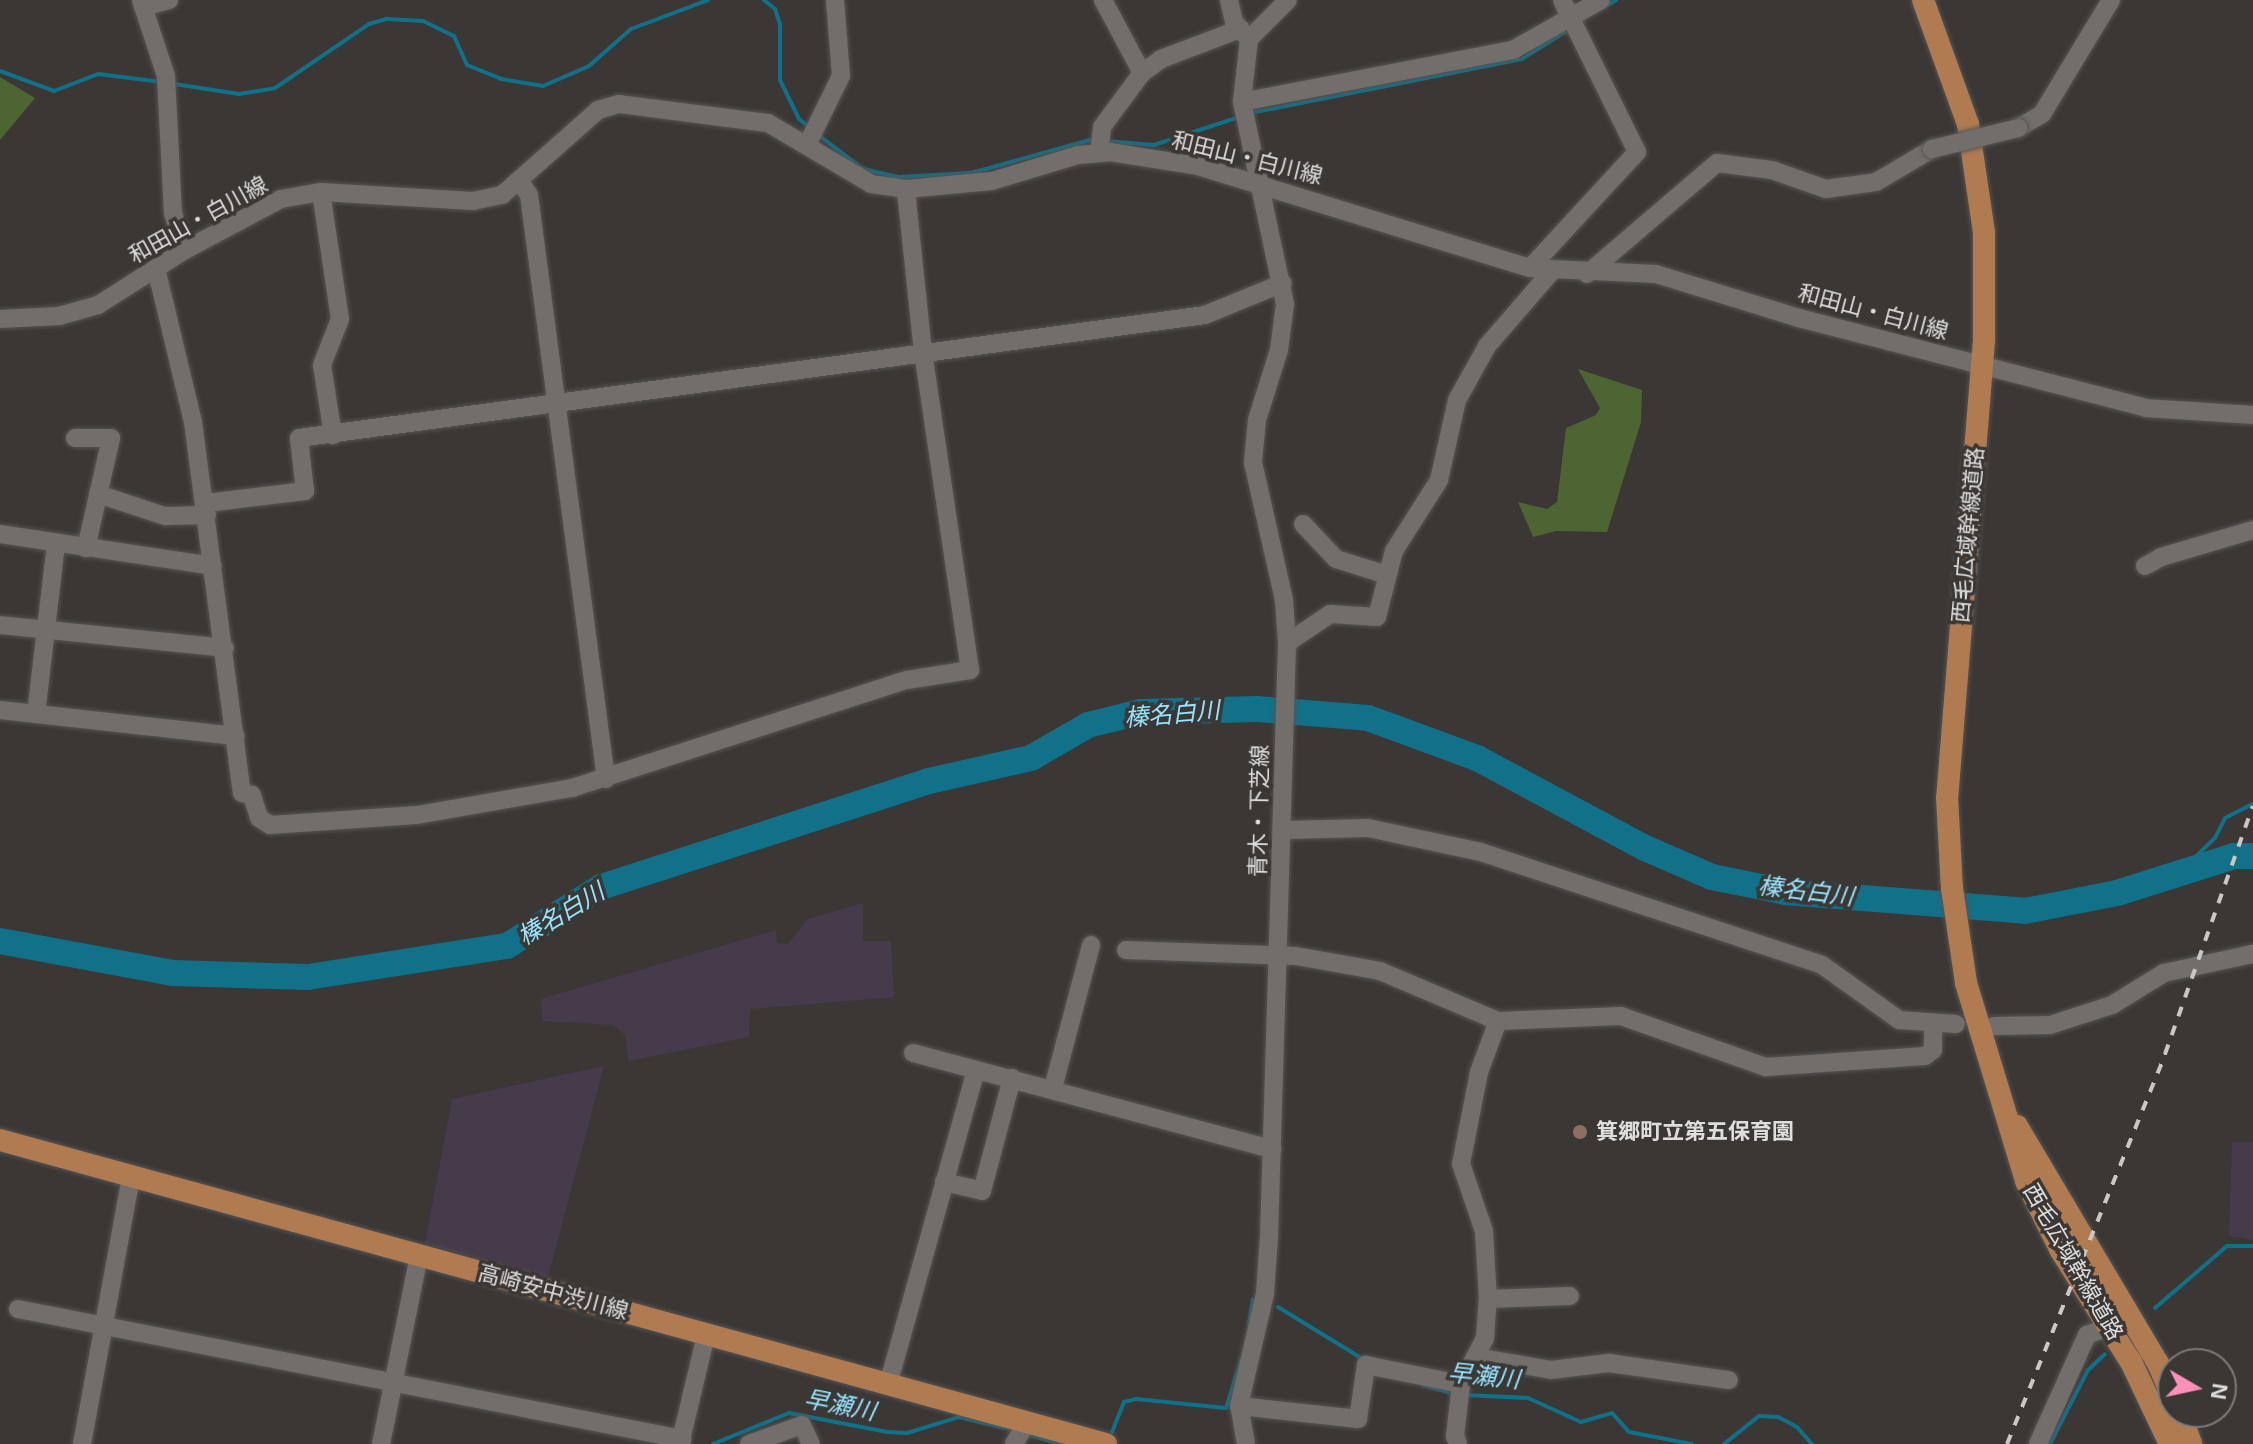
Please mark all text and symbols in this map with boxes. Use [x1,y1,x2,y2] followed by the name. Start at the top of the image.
[1169,127,1325,189] street label: 和田山・白川線
[124,171,272,269] street label: 和田山・白川線
[1795,279,1951,345] street label: 和田山・白川線
[1947,446,1989,624] street label: 西毛広域幹線道路
[1123,695,1221,733] water label: 榛名白川
[1245,745,1273,877] street label: 青木・下芝線
[1757,871,1855,911] water label: 榛名白川
[512,877,610,951] water label: 榛名白川
[1596,1119,1794,1145] place label: 箕郷町立第五保育園
[1571,1123,1589,1141] marker: 箕郷町立第五保育園
[2018,1179,2128,1345] street label: 西毛広域幹線道路
[475,1259,631,1325] street label: 高崎安中渋川線
[2157,1348,2237,1428] north arrow
[1447,1358,1521,1394] water label: 早瀬川
[2206,1382,2233,1401] text: N
[802,1384,878,1426] water label: 早瀬川

